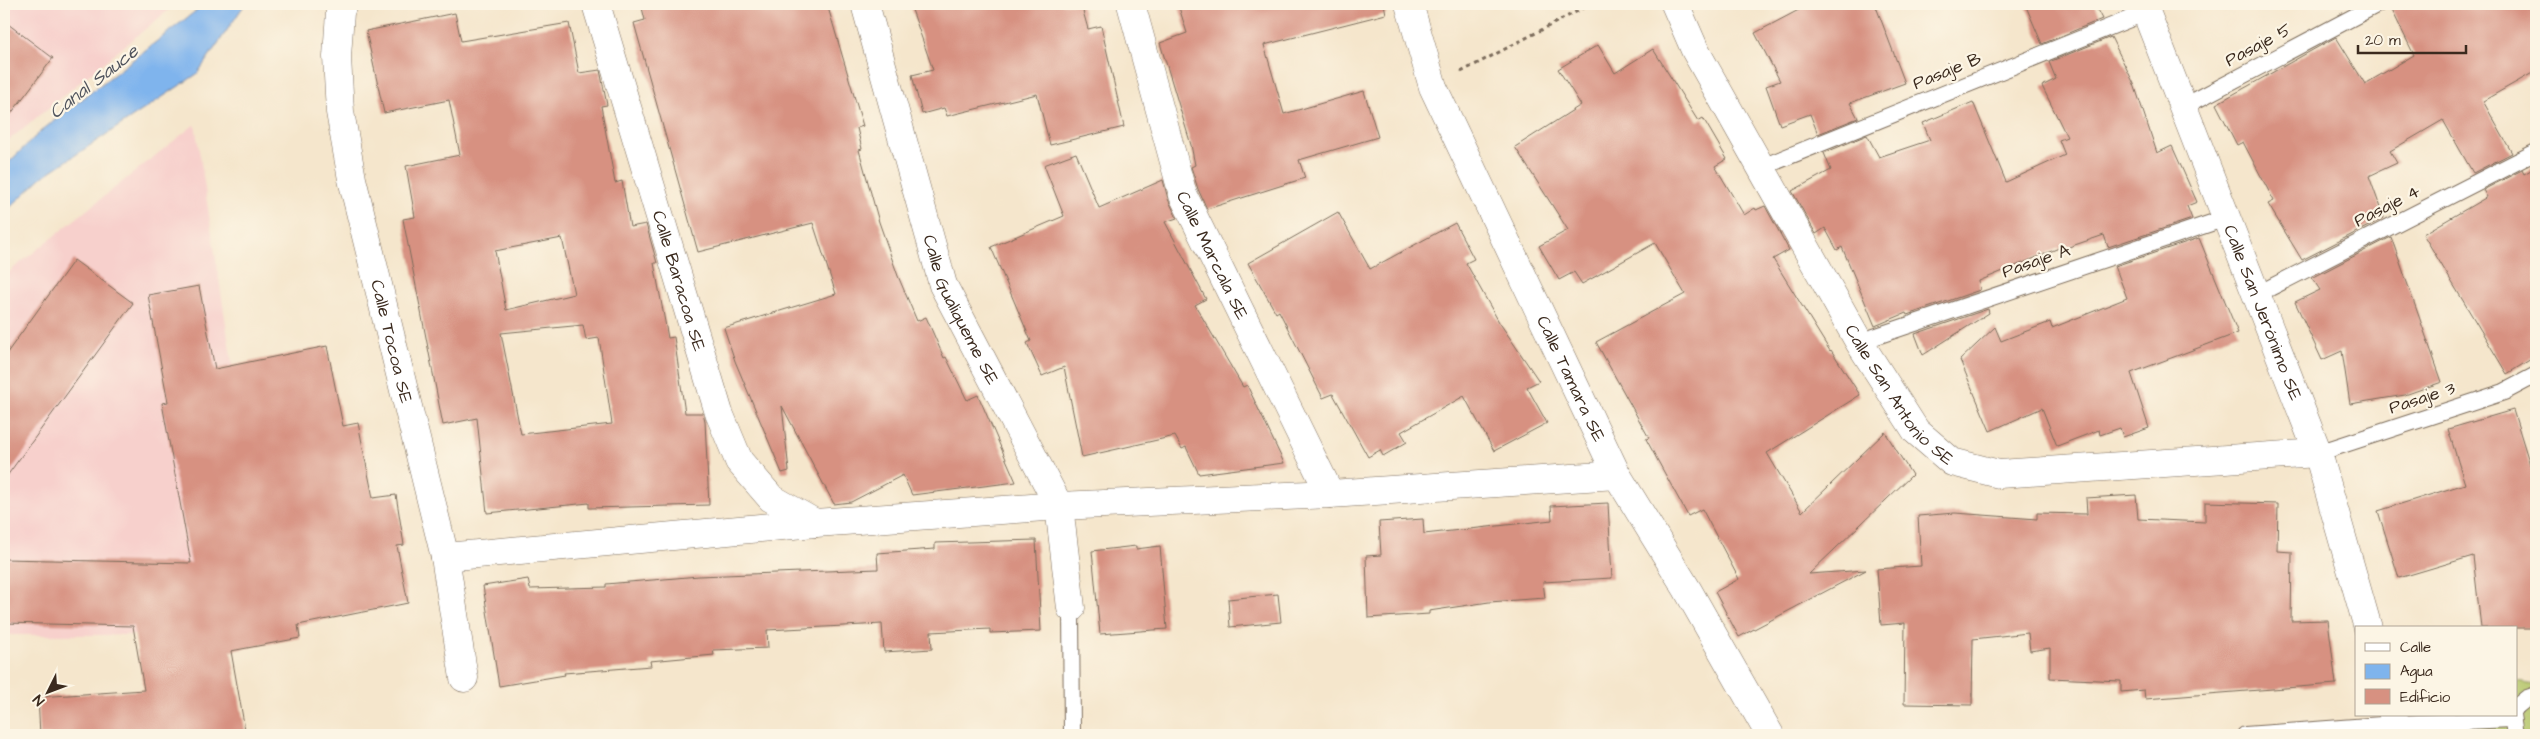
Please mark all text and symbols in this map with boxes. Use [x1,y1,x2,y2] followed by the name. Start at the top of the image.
[2220,17,2296,73] street label: Pasaje 5
[2358,22,2465,54] scale bar
[2365,30,2401,51] text: 20 m
[44,37,146,125] water label: Canal Sauce
[1909,46,1985,96] street label: Pasaje B
[2350,179,2424,233] street label: Pasaje 4
[1170,187,1255,324] street label: Calle Marcala SE
[646,207,712,354] street label: Calle Baracoa SE
[2218,221,2309,404] street label: Calle San Jerónimo SE
[917,232,1006,389] street label: Calle Gualiqueme SE
[1999,238,2074,284] street label: Pasaje A
[365,277,419,406] street label: Calle Tocoa SE
[1531,311,1612,446] street label: Calle Tamara SE
[1839,320,1960,471] street label: Calle San Antonio SE
[2386,376,2458,420] street label: Pasaje 3
[2355,626,2518,716] legend
[2400,637,2431,658] text: Calle
[2400,661,2433,683] text: Agua
[22,666,72,716] north arrow
[2400,687,2451,708] text: Edificio
[29,690,49,710] text: N

